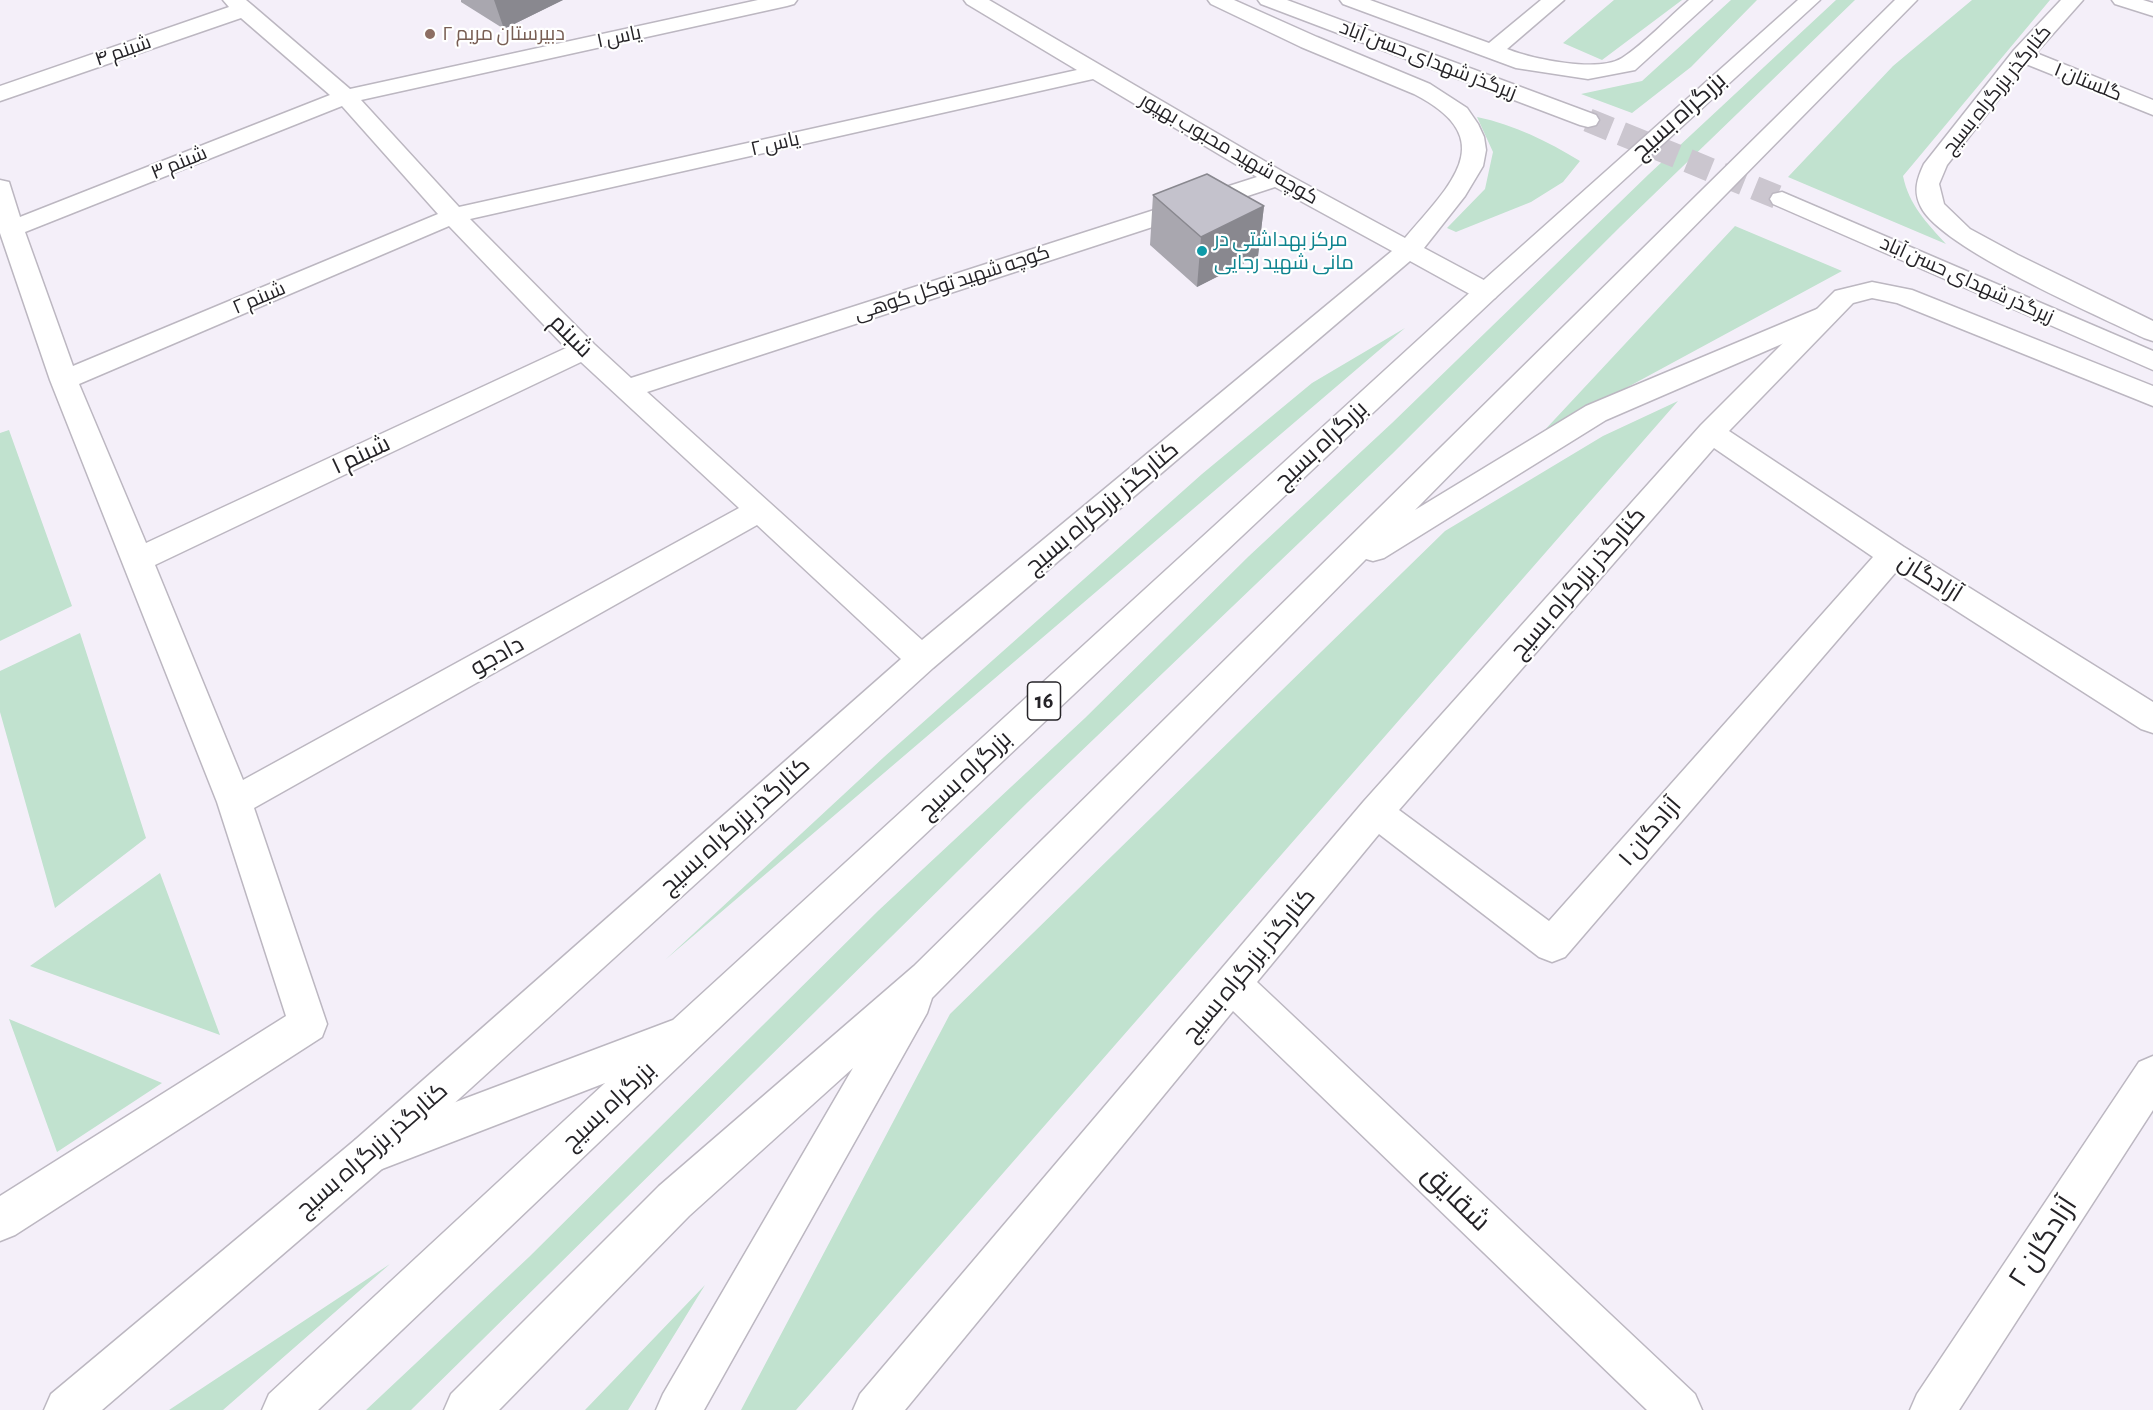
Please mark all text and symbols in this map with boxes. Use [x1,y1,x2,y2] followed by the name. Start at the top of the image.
[1336,15,1520,105] street label: زیرگذر شهدای حسن آباد
[1937,20,2057,160] street label: کنارگذر بزرگراه بسیج
[595,21,643,53] street label: یاس ۱
[442,22,565,46] place label: دبیرستان مریم ۲
[423,27,437,41] marker: دبیرستان مریم ۲
[92,30,154,72] street label: شبنم ۴
[2050,57,2126,107] street label: گلستان ۱
[1626,66,1732,166] street label: بزرگراه بسیج
[1135,88,1323,210] street label: کوچه شهید محبوب بهپور
[748,127,802,161] street label: یاس ۲
[147,141,211,185] street label: شبنم ۳
[1214,228,1354,275] place label: مرکز بهداشتی در مانی شهید رجایی
[1876,231,2058,329] street label: زیرگذر شهدای حسن آباد
[851,240,1053,326] street label: کوچه شهید توکل کوهی
[1195,244,1209,258] marker: مرکز بهداشتی در مانی شهید رجایی
[229,276,289,320] street label: شبنم ۲
[543,308,599,364] street label: شبنم
[1268,395,1374,495] street label: بزرگراه بسیج
[327,429,395,481] street label: شبنم ۱
[1019,435,1185,581] street label: کنارگذر بزرگراه بسیج
[1504,501,1652,665] street label: کنارگذر بزرگراه بسیج
[1893,547,1967,609] street label: آزادگان
[465,630,529,682] street label: دادجو
[1028,682,1060,720] road number: 16
[912,725,1018,825] street label: بزرگراه بسیج
[654,751,816,901] street label: کنارگذر بزرگراه بسیج
[1612,792,1688,872] street label: آزادگان ۱
[1176,882,1322,1048] street label: کنارگذر بزرگراه بسیج
[556,1056,662,1156] street label: بزرگراه بسیج
[290,1076,454,1224] street label: کنارگذر بزرگراه بسیج
[1415,1157,1497,1239] street label: شقایق
[2001,1190,2085,1294] street label: آزادگان ۲

